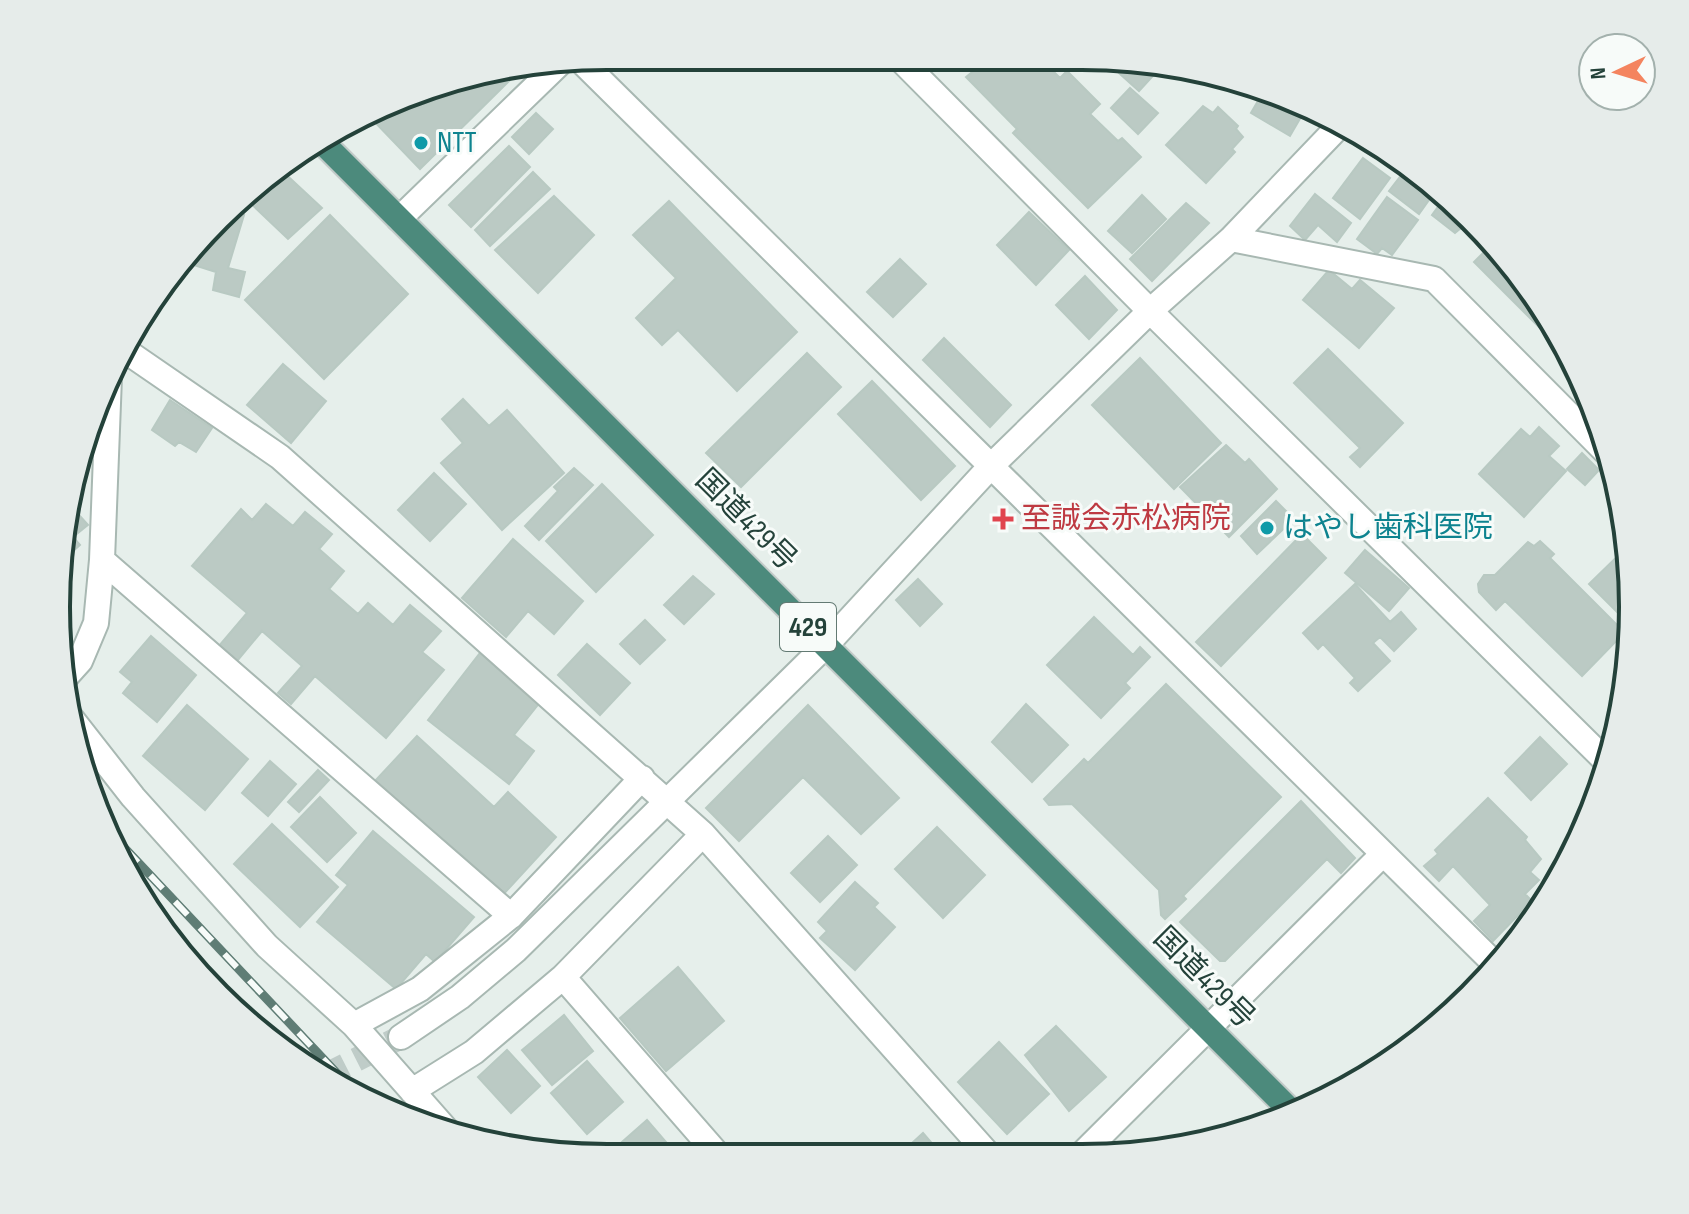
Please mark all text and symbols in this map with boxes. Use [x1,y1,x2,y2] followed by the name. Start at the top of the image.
[1577,32,1657,112] north arrow
[1585,66,1612,80] text: N
[437,125,477,161] place label: NTT
[412,134,430,152] marker: NTT
[688,462,804,578] street label: 国道429号
[1021,501,1231,537] place label: 至誠会赤松病院
[992,508,1014,530] marker: 至誠会赤松病院
[1283,510,1493,546] place label: はやし歯科医院
[1258,519,1276,537] marker: はやし歯科医院
[780,603,836,651] road number: 429
[1146,920,1262,1036] street label: 国道429号

